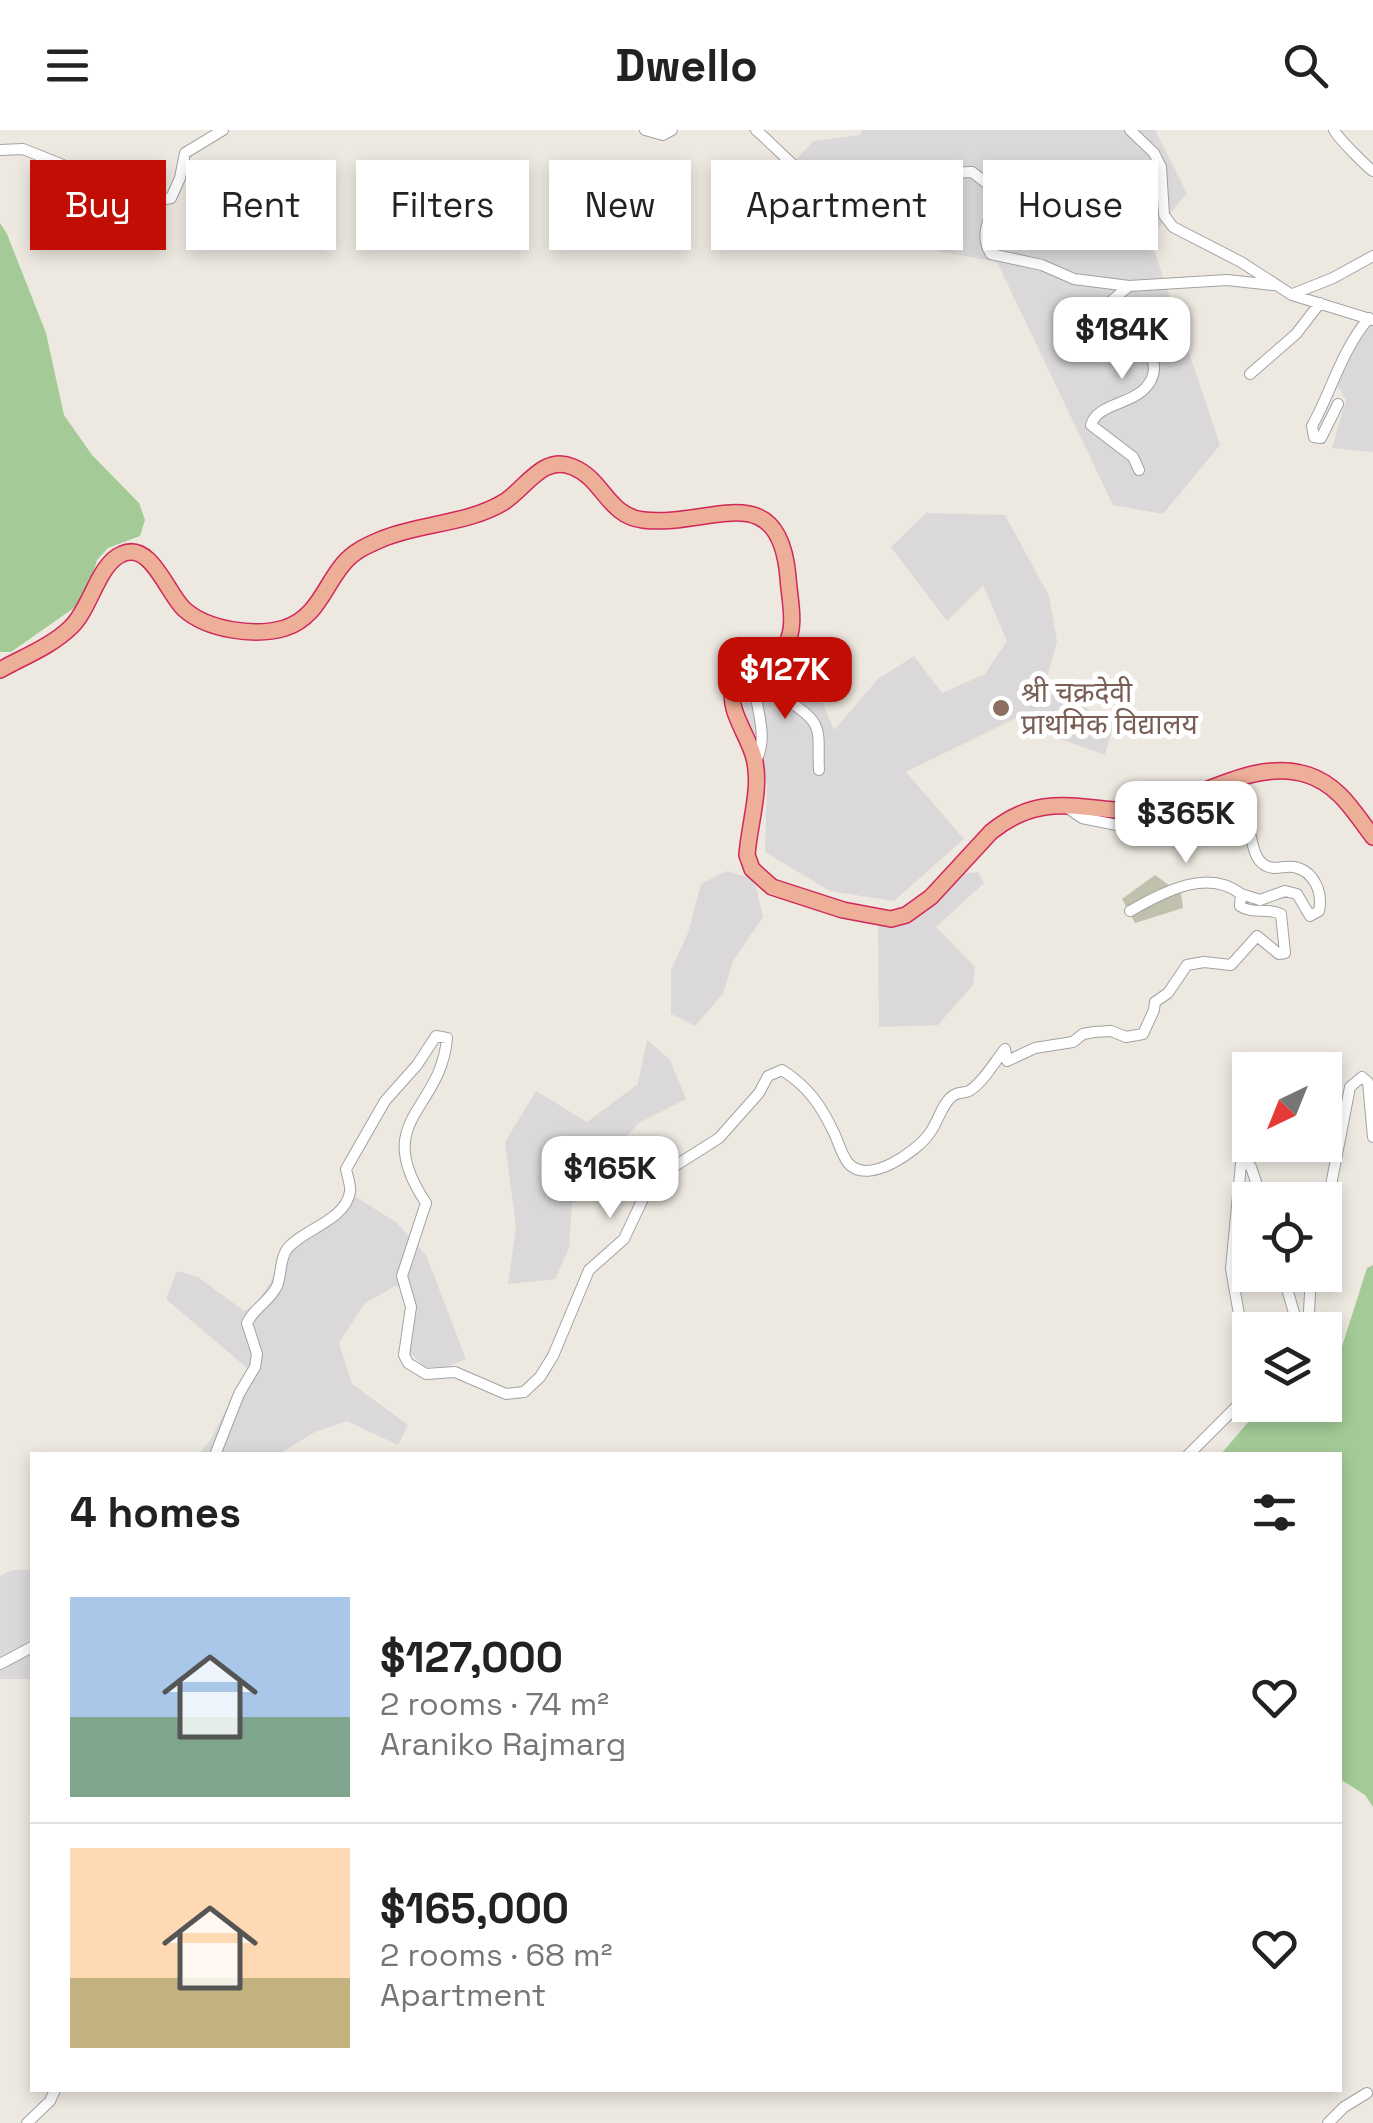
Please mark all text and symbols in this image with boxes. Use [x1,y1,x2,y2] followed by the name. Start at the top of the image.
[615,37,758,94] text: Dwello
[40,38,95,93] icon: menu
[1278,38,1333,93] icon: search
[30,160,166,250] chip: Buy
[186,160,336,250] chip: Rent
[356,160,529,250] chip: Filters
[549,160,691,250] chip: New
[711,160,963,250] chip: Apartment
[983,160,1158,250] chip: House
[1052,297,1192,382] pin: $184K
[1075,309,1169,349] text: $184K
[715,637,855,722] pin: $127K
[740,649,830,689] text: $127K
[1021,674,1198,742] place label: श्री चक्रदेवी प्राथमिक विद्यालय
[990,697,1012,719] marker: श्री चक्रदेवी प्राथमिक विद्यालय
[1116,781,1256,866] pin: $365K
[1137,793,1235,833] text: $365K
[1232,1052,1342,1162] north arrow
[1232,1052,1342,1422] map controls
[540,1136,680,1221] pin: $165K
[564,1148,656,1188] text: $165K
[1232,1182,1342,1292] button: locate
[1232,1312,1342,1422] button: layers
[1247,1485,1302,1540] icon: filters
[70,1486,241,1539] text: 4 homes
[380,1631,563,1684] text: $127,000
[150,1637,270,1757] icon: home
[1247,1670,1302,1725] icon: heart
[380,1684,609,1724] text: 2 rooms · 74 m²
[380,1724,626,1764] text: Araniko Rajmarg
[380,1882,569,1935] text: $165,000
[150,1888,270,2008] icon: home
[1247,1921,1302,1976] icon: heart
[380,1935,612,1975] text: 2 rooms · 68 m²
[380,1975,546,2015] text: Apartment

